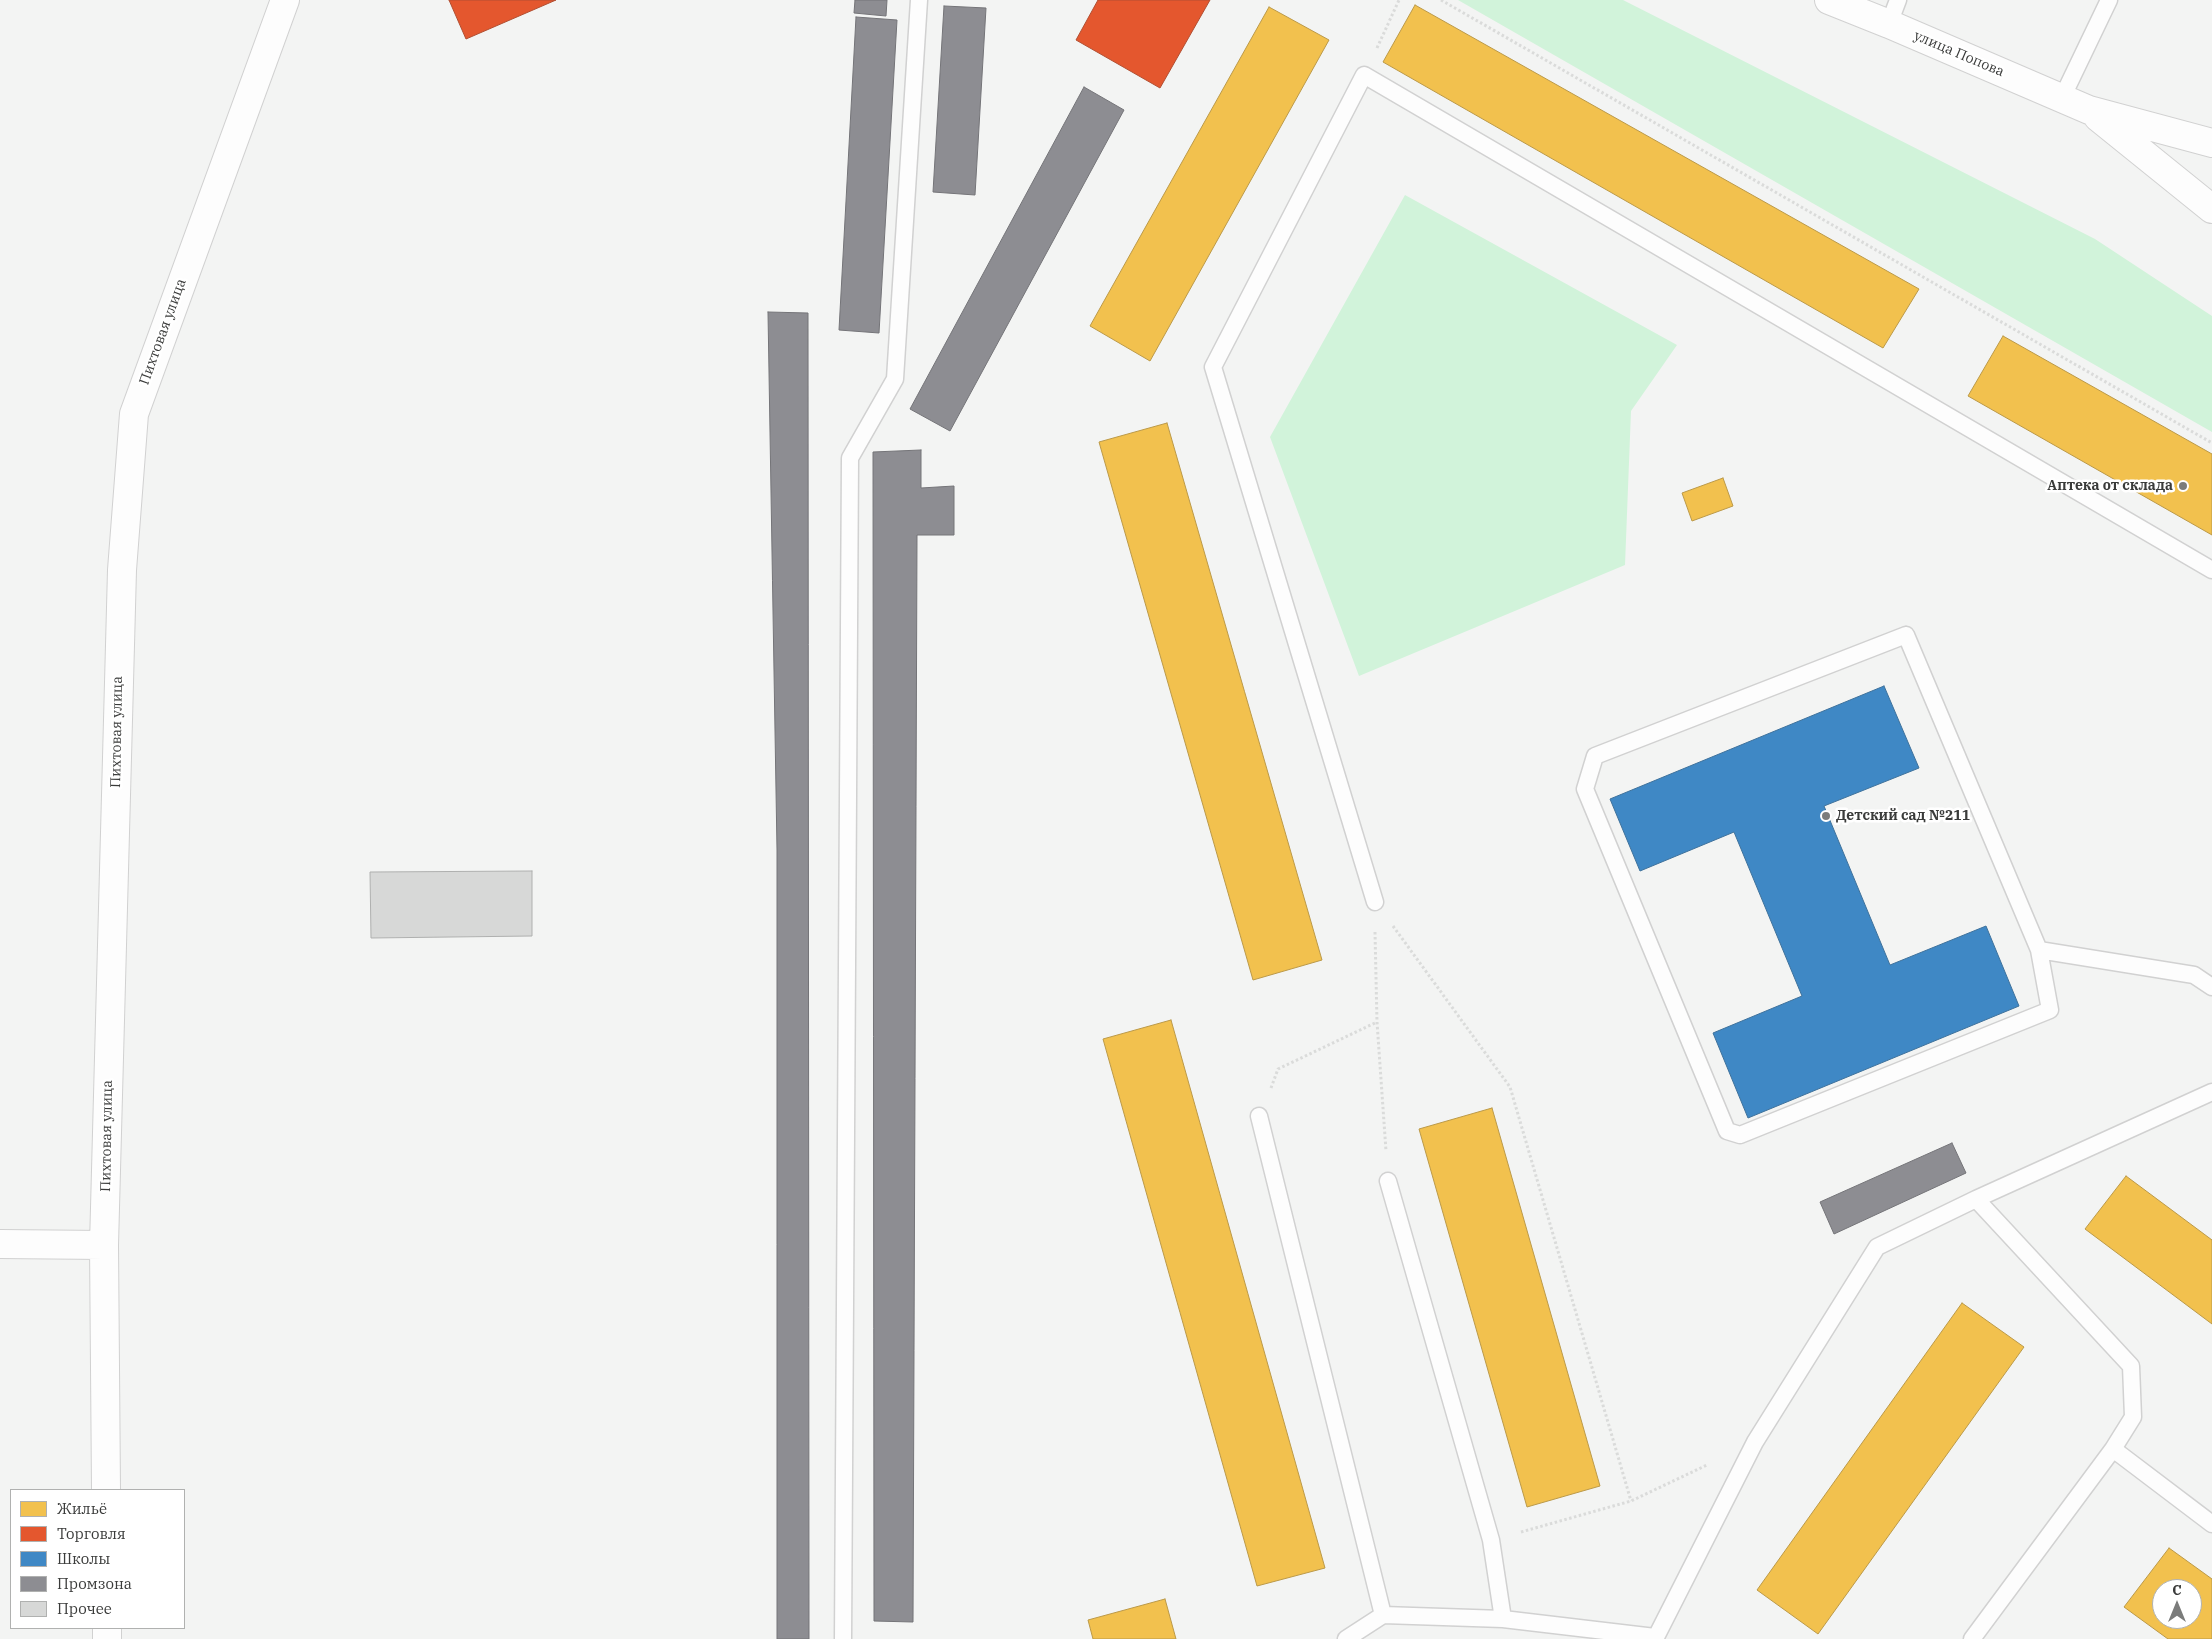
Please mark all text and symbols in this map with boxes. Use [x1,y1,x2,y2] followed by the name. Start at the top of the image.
[1911,27,2007,81] street label: улица Попова
[136,277,190,387] street label: Пихтовая улица
[2047,478,2173,494] place label: Аптека от склада
[2177,480,2189,492] marker: Аптека от склада
[108,676,126,788] street label: Пихтовая улица
[1836,808,1970,824] place label: Детский сад №211
[1820,810,1832,822] marker: Детский сад №211
[98,1080,116,1192] street label: Пихтовая улица
[10,1489,185,1629] legend
[57,1499,107,1518] text: Жильё
[57,1524,126,1543] text: Торговля
[57,1549,110,1568] text: Школы
[57,1574,132,1593] text: Промзона
[2152,1579,2202,1629] north arrow
[2172,1581,2182,1599] text: С
[57,1599,112,1618] text: Прочее

